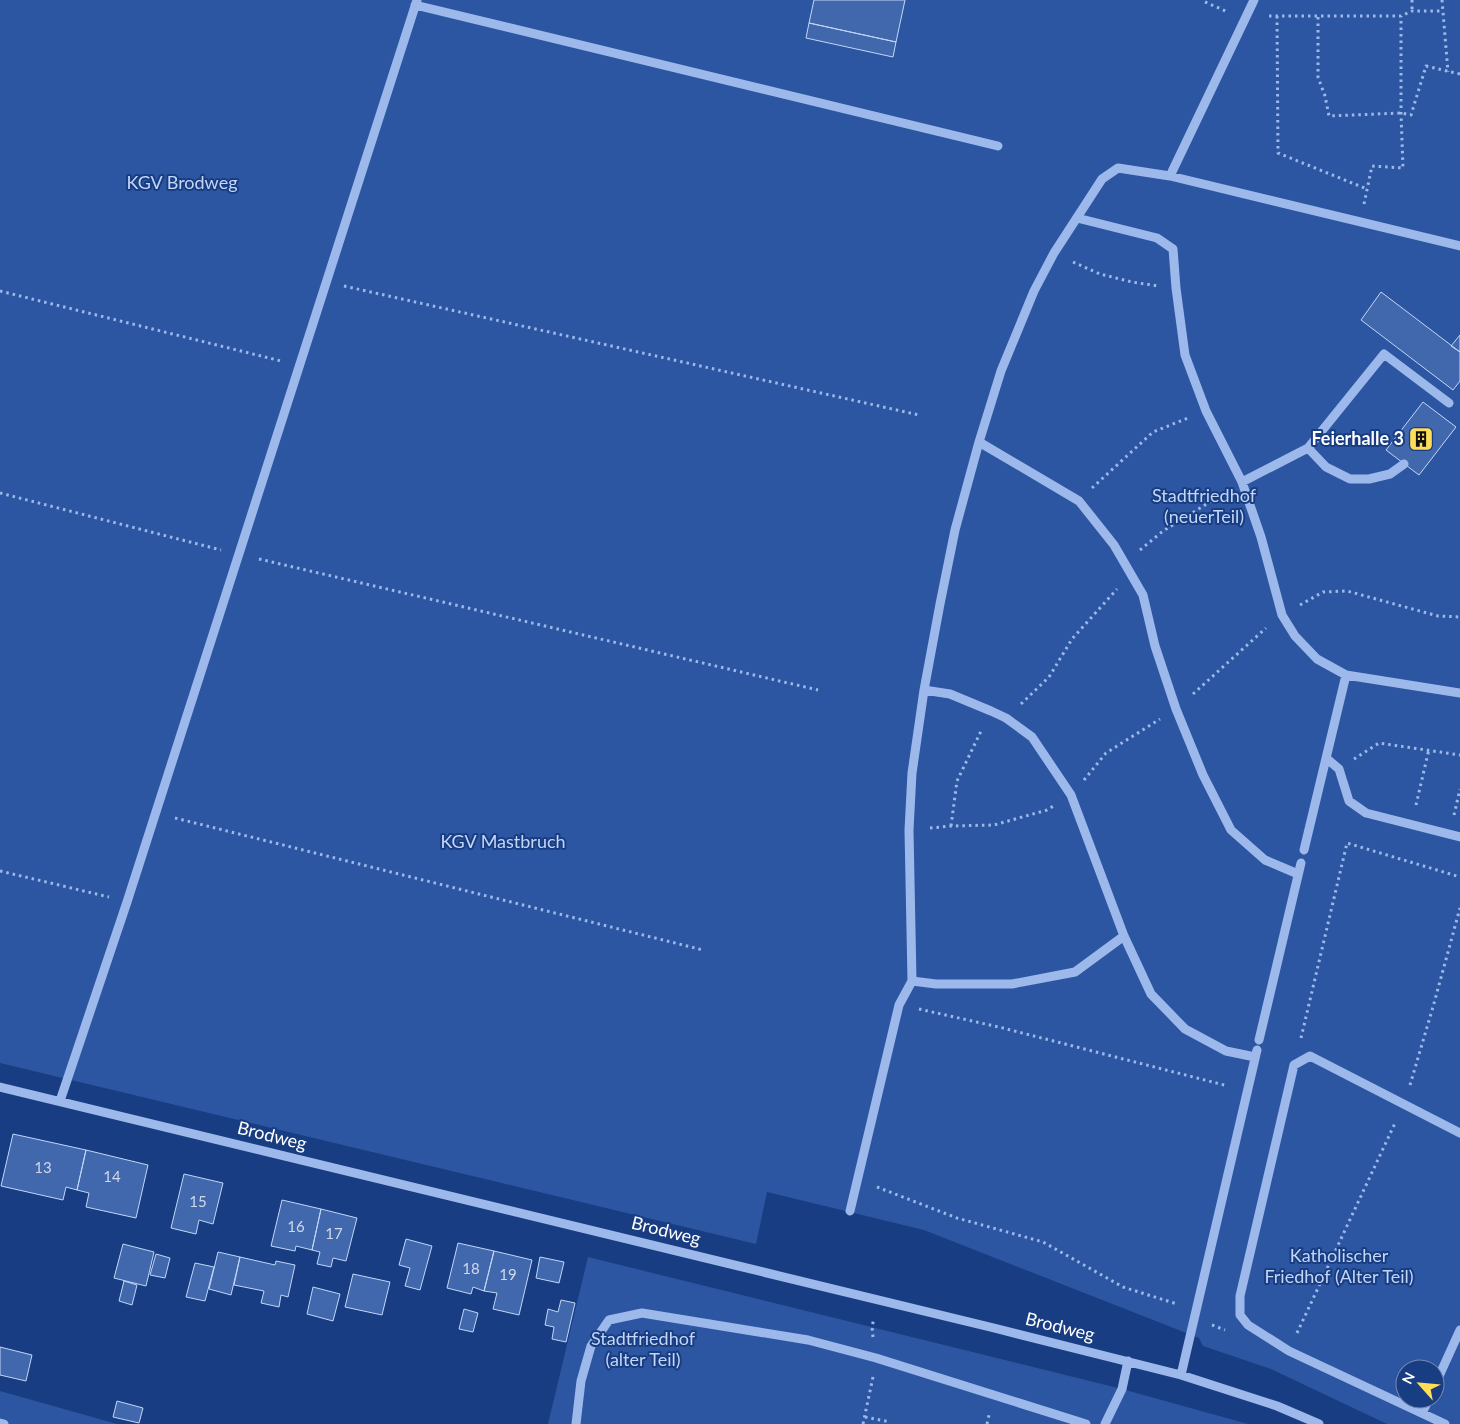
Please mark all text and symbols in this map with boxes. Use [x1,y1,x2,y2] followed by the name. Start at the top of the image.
[126,171,238,193] park label: KGV Brodweg
[1408,426,1434,452] building icon: Feierhalle 3
[1311,427,1404,449] place label: Feierhalle 3
[1152,484,1257,527] park label: Stadtfriedhof (neuerTeil)
[440,830,566,852] park label: KGV Mastbruch
[235,1116,309,1154] street label: Brodweg
[34,1158,52,1176] house number: 13
[103,1167,121,1185] house number: 14
[189,1192,207,1210] house number: 15
[629,1211,703,1249] street label: Brodweg
[287,1217,305,1235] house number: 16
[325,1224,343,1242] house number: 17
[1264,1244,1414,1287] park label: Katholischer Friedhof (Alter Teil)
[462,1259,480,1277] house number: 18
[499,1265,517,1283] house number: 19
[1023,1307,1097,1345] street label: Brodweg
[591,1327,696,1370] park label: Stadtfriedhof (alter Teil)
[1395,1359,1445,1409] north arrow
[1398,1369,1418,1387] text: N

